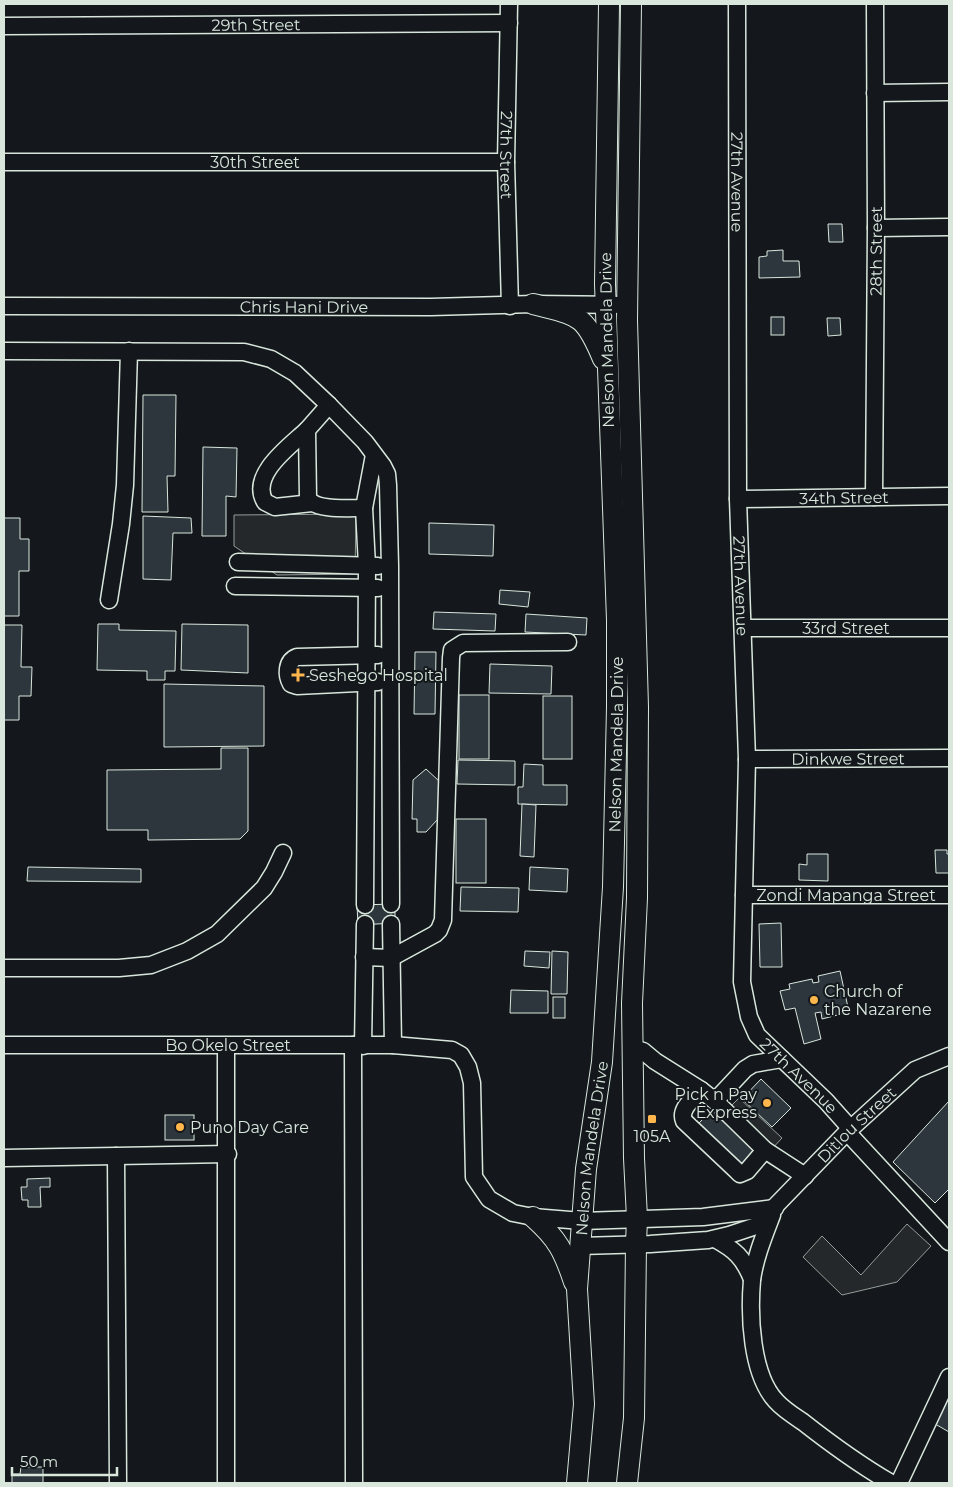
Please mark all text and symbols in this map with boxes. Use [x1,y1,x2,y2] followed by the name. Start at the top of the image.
[211,15,301,34] street label: 29th Street
[496,111,517,200] street label: 27th Street
[728,132,747,232] street label: 27th Avenue
[210,153,300,172] street label: 30th Street
[866,206,886,296] street label: 28th Street
[596,252,618,428] street label: Nelson Mandela Drive
[240,297,368,316] street label: Chris Hani Drive
[799,487,889,508] street label: 34th Street
[730,536,752,636] street label: 27th Avenue
[802,619,890,638] street label: 33rd Street
[605,656,627,833] street label: Nelson Mandela Drive
[309,666,448,685] place label: Seshego Hospital
[291,668,305,682] marker: Seshego Hospital
[791,749,905,768] street label: Dinkwe Street
[756,886,936,905] street label: Zondi Mapanga Street
[824,982,932,1019] place label: Church of the Nazarene
[808,994,820,1006] marker: Church of the Nazarene
[756,1034,842,1117] street label: 27th Avenue
[165,1036,291,1055] street label: Bo Okelo Street
[572,1060,612,1236] street label: Nelson Mandela Drive
[813,1082,900,1167] street label: Ditlou Street
[675,1085,757,1122] place label: Pick n Pay Express
[761,1097,773,1109] marker: Pick n Pay Express
[646,1113,658,1125] marker: 105A
[190,1118,309,1137] place label: Puno Day Care
[174,1121,186,1133] marker: Puno Day Care
[634,1127,671,1146] place label: 105A
[12,1444,118,1476] scale bar
[20,1452,58,1471] text: 50 m

